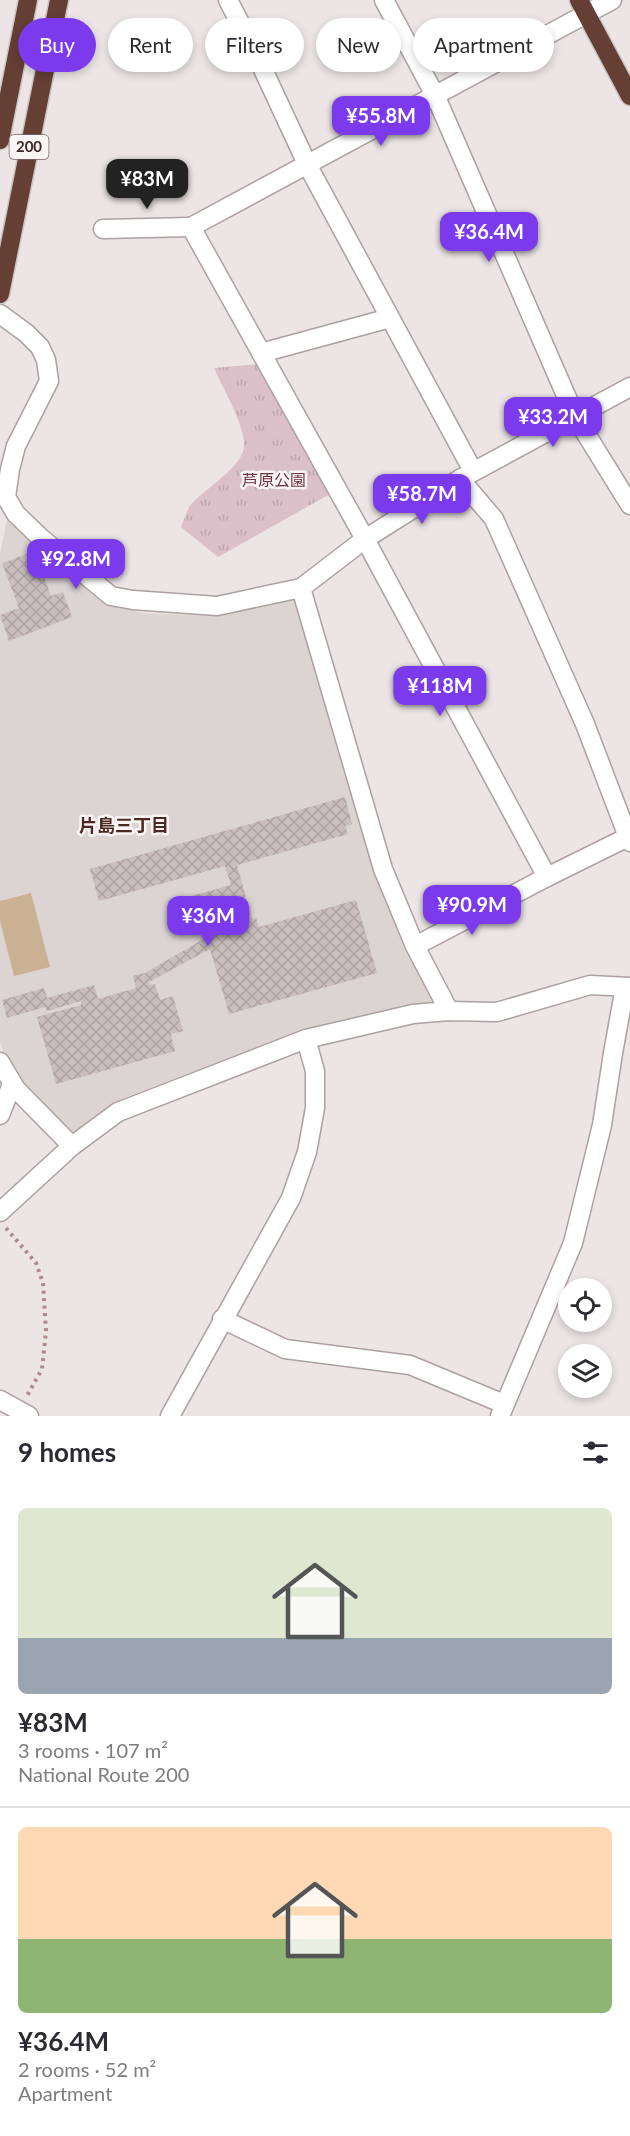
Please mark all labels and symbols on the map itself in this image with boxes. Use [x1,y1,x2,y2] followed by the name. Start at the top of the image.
[332,96,430,147] pin: ¥55.8M
[9,135,48,159] road number: 200
[111,159,183,210] pin: ¥83M
[440,212,538,263] pin: ¥36.4M
[504,397,602,448] pin: ¥33.2M
[242,470,306,489] park label: 芦原公園
[373,474,471,525] pin: ¥58.7M
[27,539,125,590] pin: ¥92.8M
[398,666,482,717] pin: ¥118M
[79,814,169,836] district label: 片島三丁目
[423,885,521,936] pin: ¥90.9M
[172,896,244,947] pin: ¥36M

